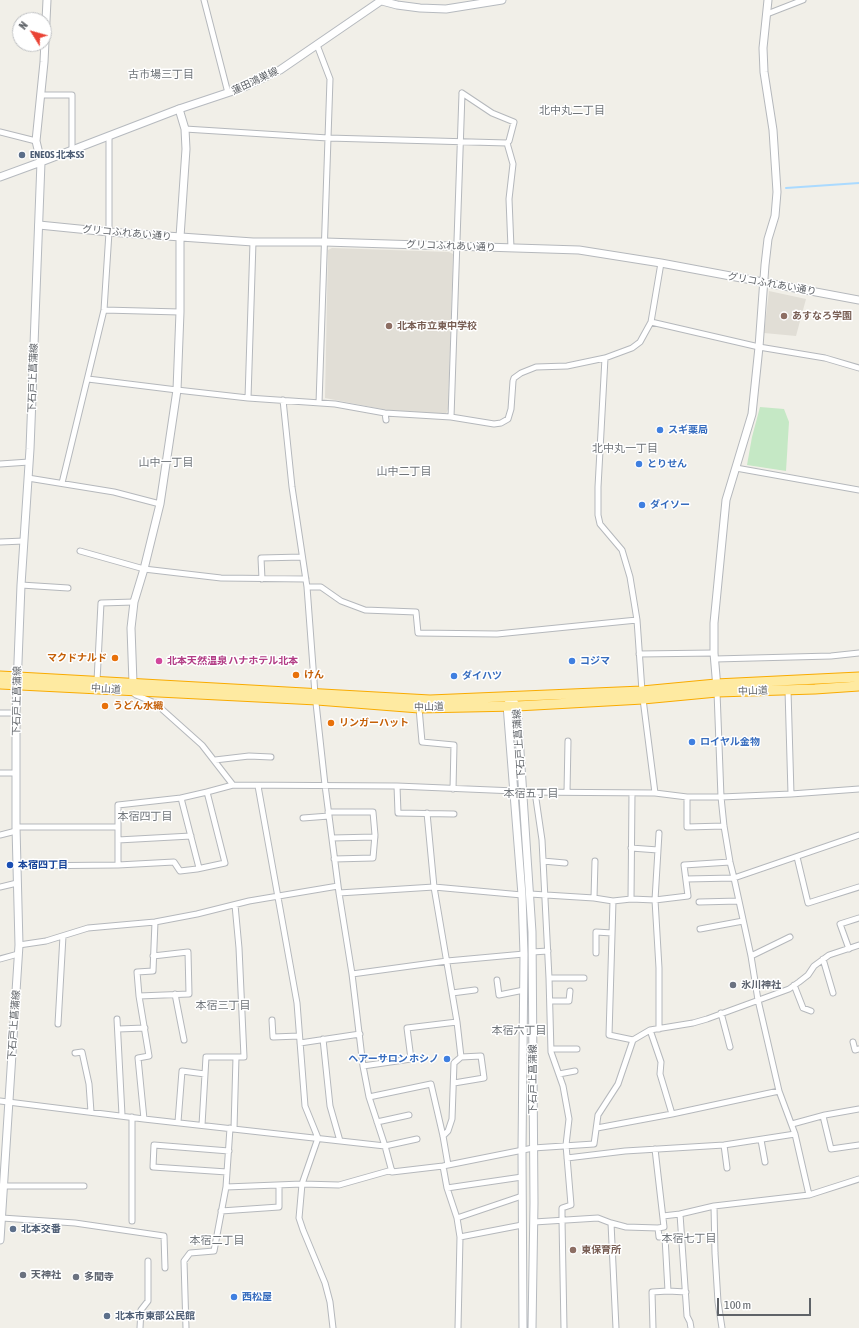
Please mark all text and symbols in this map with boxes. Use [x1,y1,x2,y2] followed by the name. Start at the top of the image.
[12,12,52,52] north arrow
[16,19,30,32] text: N
[230,65,280,97] street label: 蓮田鴻巣線
[128,68,194,82] district label: 古市場三丁目
[539,104,605,118] district label: 北中丸二丁目
[30,149,84,161] place label: ENEOS 北本SS
[17,150,27,160] marker: ENEOS 北本SS
[82,223,172,243] street label: グリコふれあい通り
[406,238,496,254] street label: グリコふれあい通り
[727,270,817,298] street label: グリコふれあい通り
[792,310,852,322] place label: あすなろ学園
[779,311,789,321] marker: あすなろ学園
[397,320,477,332] place label: 北本市立東中学校
[384,321,394,331] marker: 北本市立東中学校
[26,343,40,413] street label: 下石戸上菖蒲線
[668,424,708,436] place label: スギ薬局
[655,425,665,435] marker: スギ薬局
[592,442,658,456] district label: 北中丸一丁目
[139,456,193,470] district label: 山中一丁目
[647,458,687,470] place label: とりせん
[634,459,644,469] marker: とりせん
[377,465,431,479] district label: 山中二丁目
[650,499,690,511] place label: ダイソー
[637,500,647,510] marker: ダイソー
[47,652,107,664] place label: マクドナルド
[110,653,120,663] marker: マクドナルド
[167,655,298,667] place label: 北本天然温泉 ハナホテル北本
[580,655,610,667] place label: コジマ
[154,656,164,666] marker: 北本天然温泉 ハナホテル北本
[567,656,577,666] marker: コジマ
[10,666,24,736] street label: 下石戸上菖蒲線
[304,669,324,681] place label: けん
[291,670,301,680] marker: けん
[462,670,502,682] place label: ダイハツ
[449,671,459,681] marker: ダイハツ
[91,682,121,696] street label: 中山道
[738,684,768,698] street label: 中山道
[113,700,163,712] place label: うどん水織
[100,701,110,711] marker: うどん水織
[414,701,444,713] street label: 中山道
[511,709,527,779] street label: 下石戸上菖蒲線
[339,717,409,729] place label: リンガーハット
[326,718,336,728] marker: リンガーハット
[700,736,760,748] place label: ロイヤル金物
[687,737,697,747] marker: ロイヤル金物
[504,787,558,801] district label: 本宿五丁目
[118,810,172,824] district label: 本宿四丁目
[18,859,68,871] place label: 本宿四丁目
[5,860,15,870] marker: 本宿四丁目
[741,979,781,991] place label: 氷川神社
[728,980,738,990] marker: 氷川神社
[6,990,22,1060] street label: 下石戸上菖蒲線
[196,999,250,1013] district label: 本宿三丁目
[492,1024,546,1038] district label: 本宿六丁目
[527,1044,539,1114] street label: 下石戸上菖蒲線
[348,1053,439,1065] place label: ヘアーサロン ホシノ
[442,1054,452,1064] marker: ヘアーサロン ホシノ
[21,1223,61,1235] place label: 北本交番
[8,1224,18,1234] marker: 北本交番
[662,1232,716,1246] district label: 本宿七丁目
[190,1234,244,1248] district label: 本宿二丁目
[581,1244,621,1256] place label: 東保育所
[568,1245,578,1255] marker: 東保育所
[31,1269,61,1281] place label: 天神社
[18,1270,28,1280] marker: 天神社
[84,1271,114,1283] place label: 多聞寺
[71,1272,81,1282] marker: 多聞寺
[719,1290,813,1316] scale bar
[242,1291,272,1303] place label: 西松屋
[229,1292,239,1302] marker: 西松屋
[724,1298,751,1312] text: 100 m
[115,1310,195,1322] place label: 北本市東部公民館
[102,1311,112,1321] marker: 北本市東部公民館

